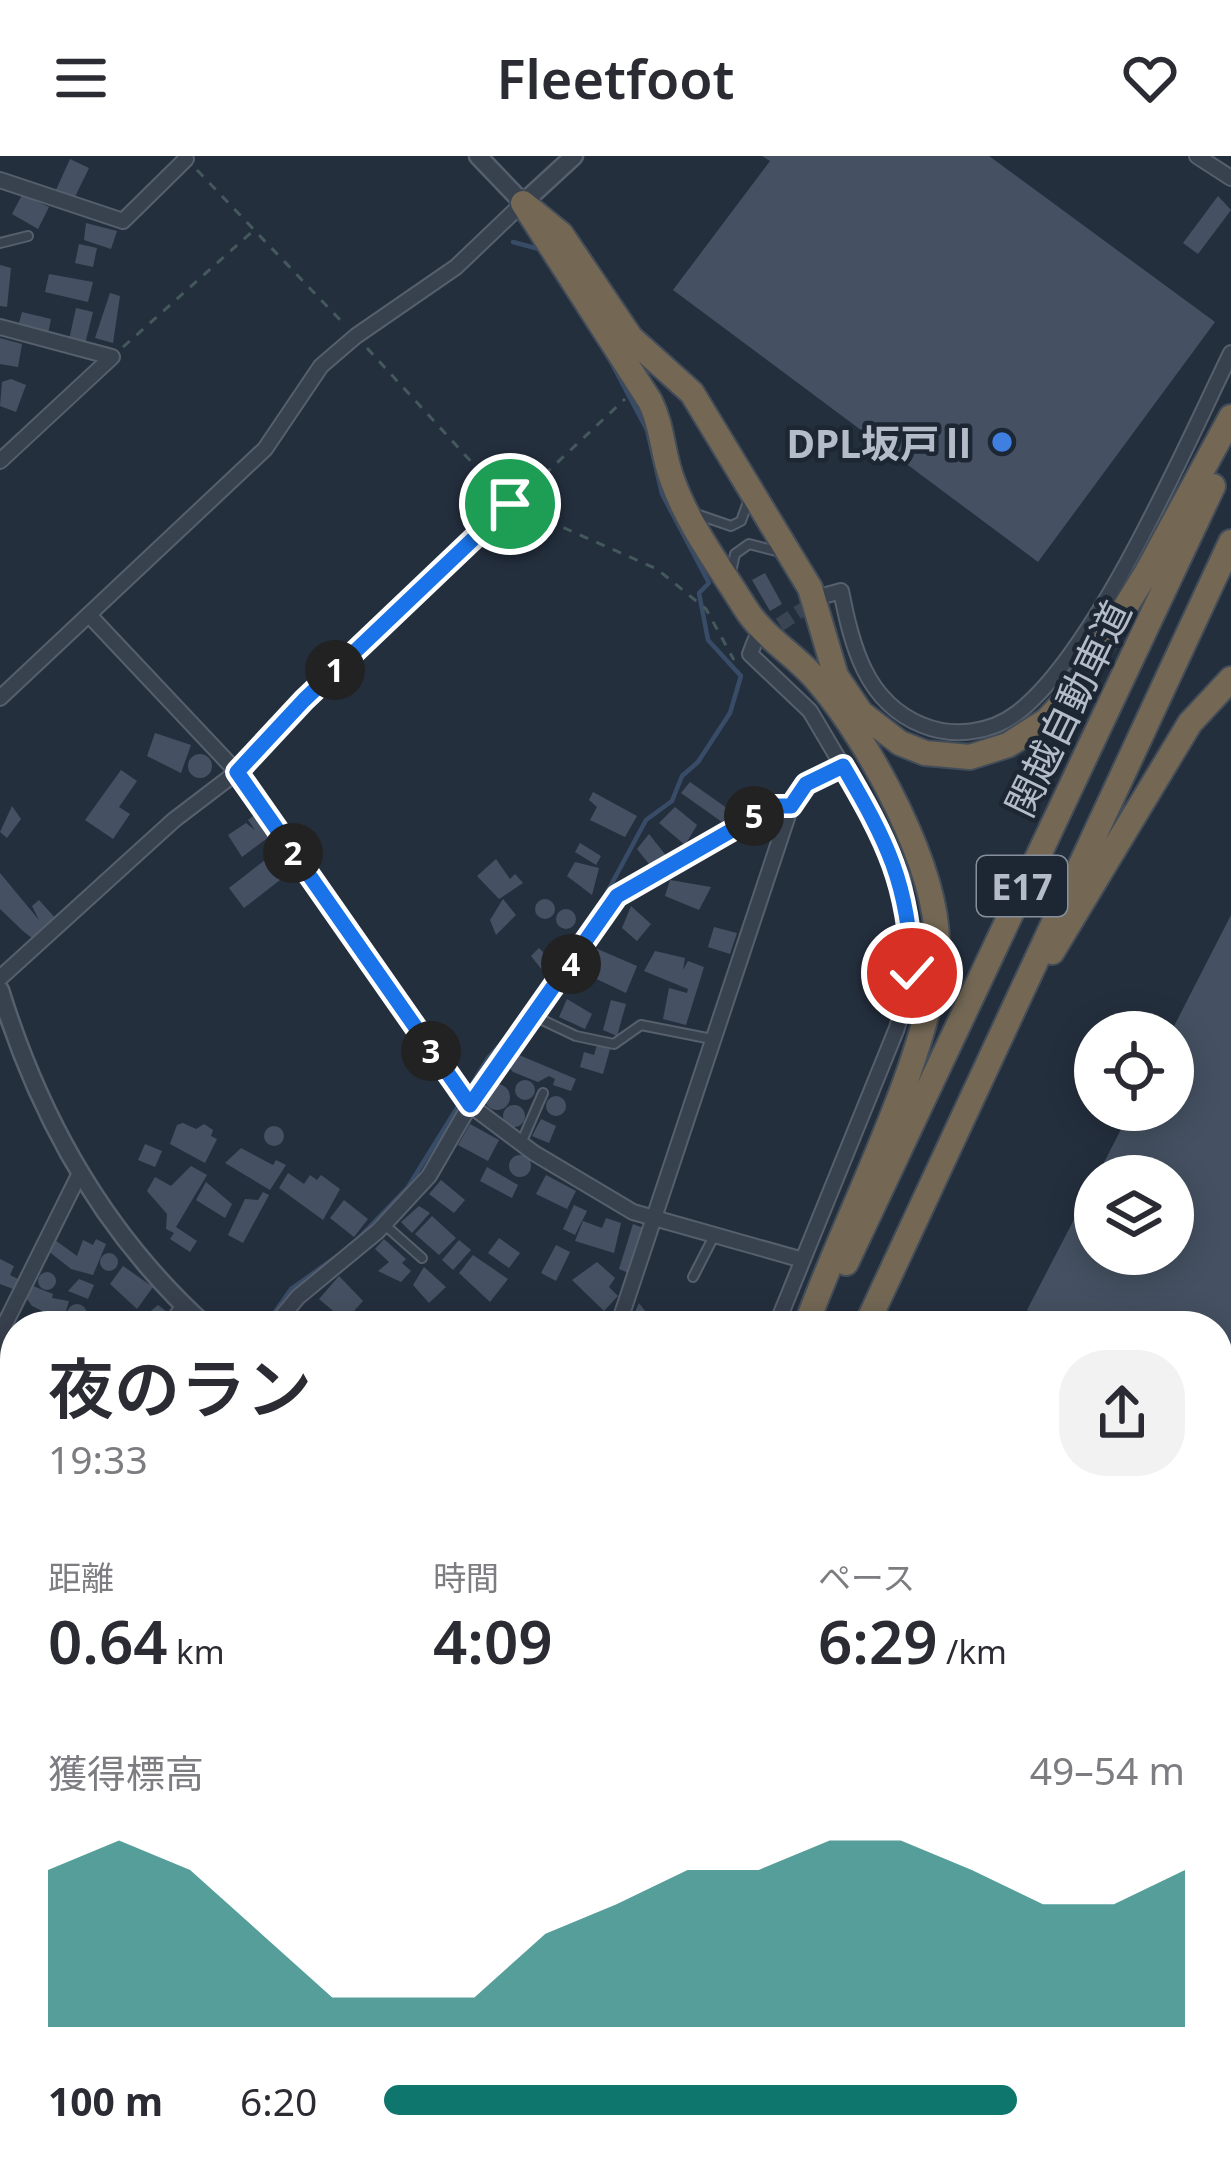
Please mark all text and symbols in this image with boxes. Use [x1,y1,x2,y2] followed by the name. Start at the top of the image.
[496,41,735,115] text: Fleetfoot
[48,45,114,111] icon: menu
[1117,45,1183,111] icon: heart
[786,416,978,469] place label: DPL坂戸Ⅱ
[989,429,1015,455] marker: DPL坂戸Ⅱ
[459,453,561,555] pin
[477,471,543,537] icon: arrive
[992,591,1142,825] street label: 関越自動車道
[305,640,365,700] pin: 1
[326,647,344,692] text: 1
[724,786,784,846] pin: 5
[745,793,763,838] text: 5
[263,823,323,883] pin: 2
[284,830,302,875] text: 2
[977,856,1067,916] road number: E17
[861,922,963,1024] pin
[541,934,601,994] pin: 4
[879,940,945,1006] icon: check
[562,941,580,986] text: 4
[1074,1011,1194,1275] map controls
[1074,1011,1194,1131] button: locate
[401,1021,461,1081] pin: 3
[422,1028,440,1073] text: 3
[1074,1155,1194,1275] button: layers
[48,1342,312,1432] text: 夜のラン
[1059,1350,1185,1476] button: share
[48,1432,148,1485] text: 19:33
[48,1555,114,1600] text: 距離
[433,1555,499,1600] text: 時間
[818,1555,915,1600] text: ペース
[48,1600,168,1682] text: 0.64
[433,1600,553,1682] text: 4:09
[818,1600,938,1682] text: 6:29
[168,1629,225,1674] text: km
[938,1629,1007,1674] text: /km
[1030,1743,1185,1796] text: 49–54 m
[48,1746,204,1799] text: 獲得標高
[48,2074,163,2127] text: 100 m
[240,2074,317,2127] text: 6:20

